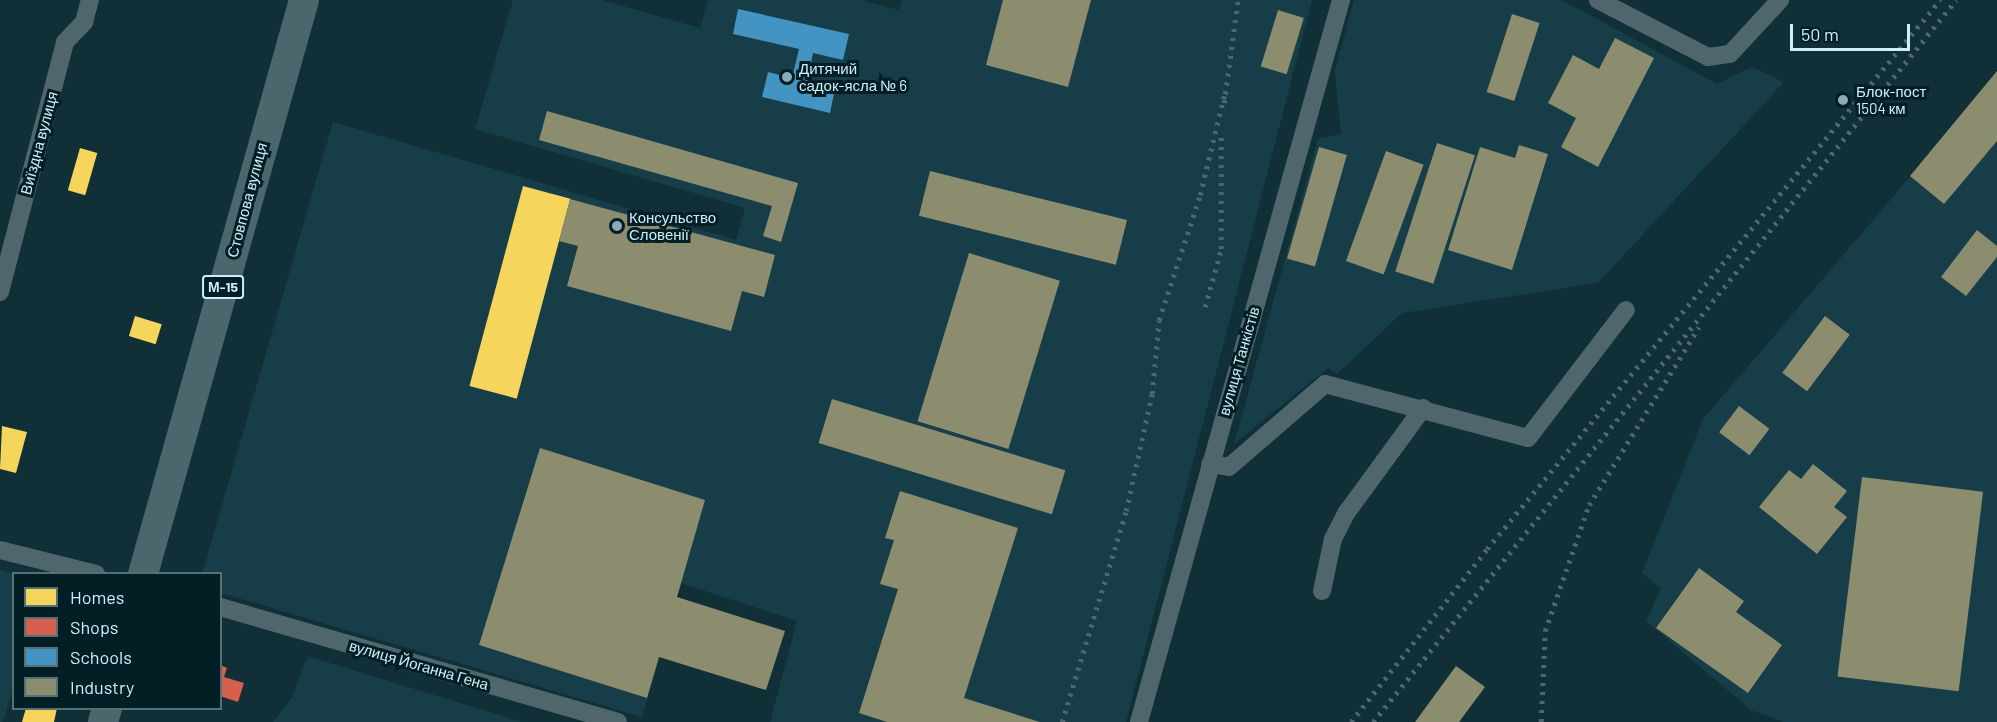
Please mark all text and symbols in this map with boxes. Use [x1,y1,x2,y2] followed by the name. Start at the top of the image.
[1793,12,1913,50] scale bar
[1801,23,1839,45] text: 50 m
[799,59,907,94] place label: Дитячий садок-ясла № 6
[780,70,794,84] marker: Дитячий садок-ясла № 6
[1856,82,1926,117] place label: Блок-пост 1504 км
[17,89,61,197] street label: Виїздна вулиця
[1834,91,1852,109] marker: Блок-пост 1504 км
[223,141,271,259] street label: Стовпова вулиця
[629,208,716,243] place label: Консульство Словенії
[610,219,624,233] marker: Консульство Словенії
[202,276,244,298] road number: М-15
[1215,305,1263,417] street label: вулиця Танкістів
[12,572,222,710] legend
[70,586,124,608] text: Homes
[70,616,119,638] text: Shops
[347,636,491,694] street label: вулиця Йоганна Гена
[70,646,132,668] text: Schools
[70,676,134,698] text: Industry

